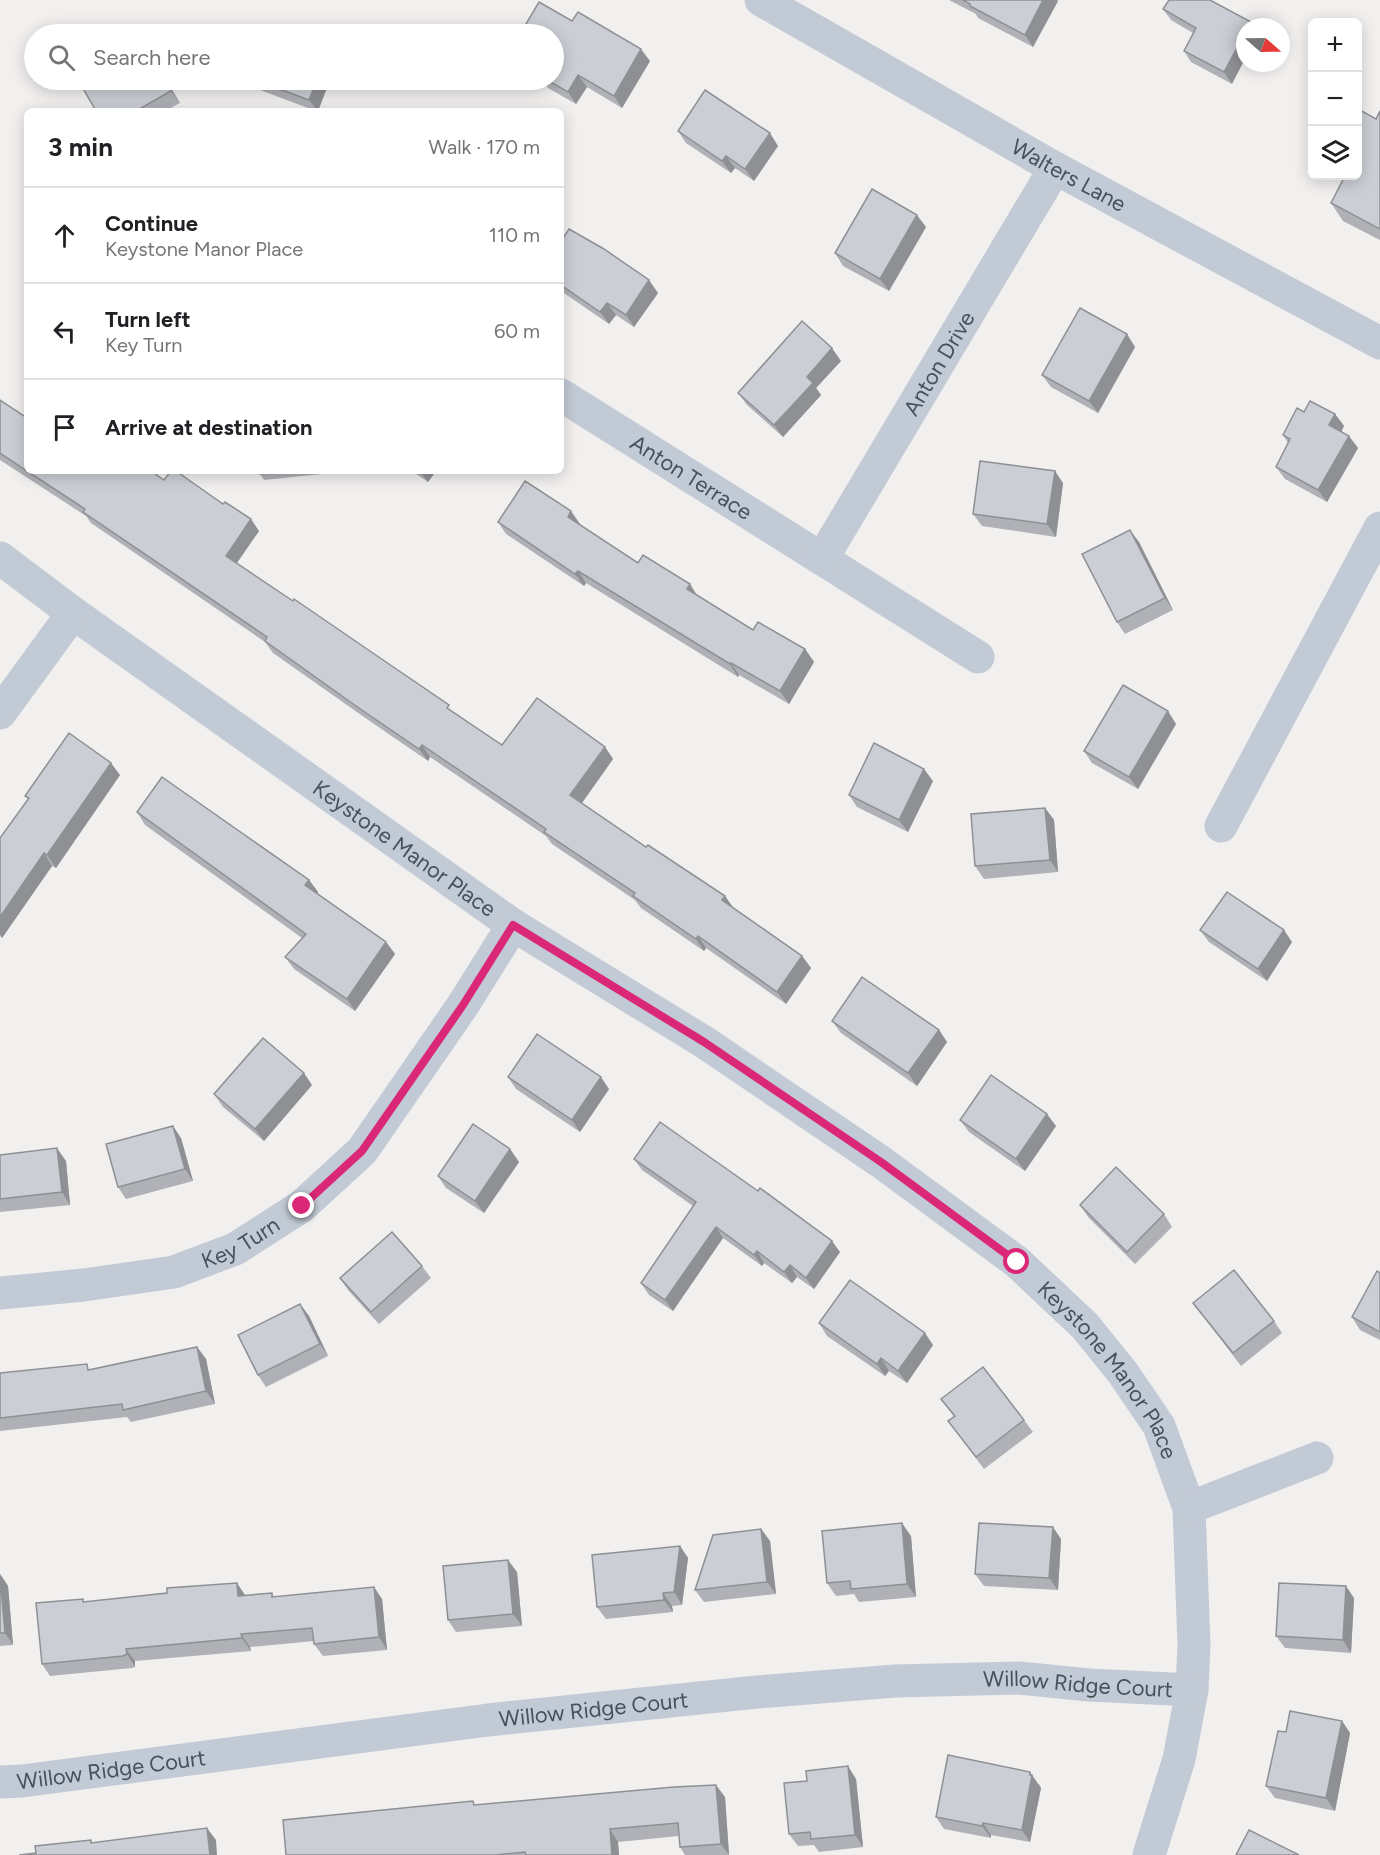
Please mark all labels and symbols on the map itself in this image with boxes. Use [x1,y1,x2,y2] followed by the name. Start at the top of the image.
[1236,18,1290,72] north arrow
[1007,132,1131,217] street label: Walters Lane
[897,306,980,420] street label: Anton Drive
[625,429,757,525] street label: Anton Terrace
[308,774,501,922] street label: Keystone Manor Place
[288,1192,314,1218] route end
[197,1211,284,1274] street label: Key Turn
[1003,1248,1029,1274] route start
[1032,1275,1183,1462] street label: Keystone Manor Place
[983,1665,1173,1703] street label: Willow Ridge Court
[498,1686,689,1732] street label: Willow Ridge Court
[15,1744,207,1795] street label: Willow Ridge Court

